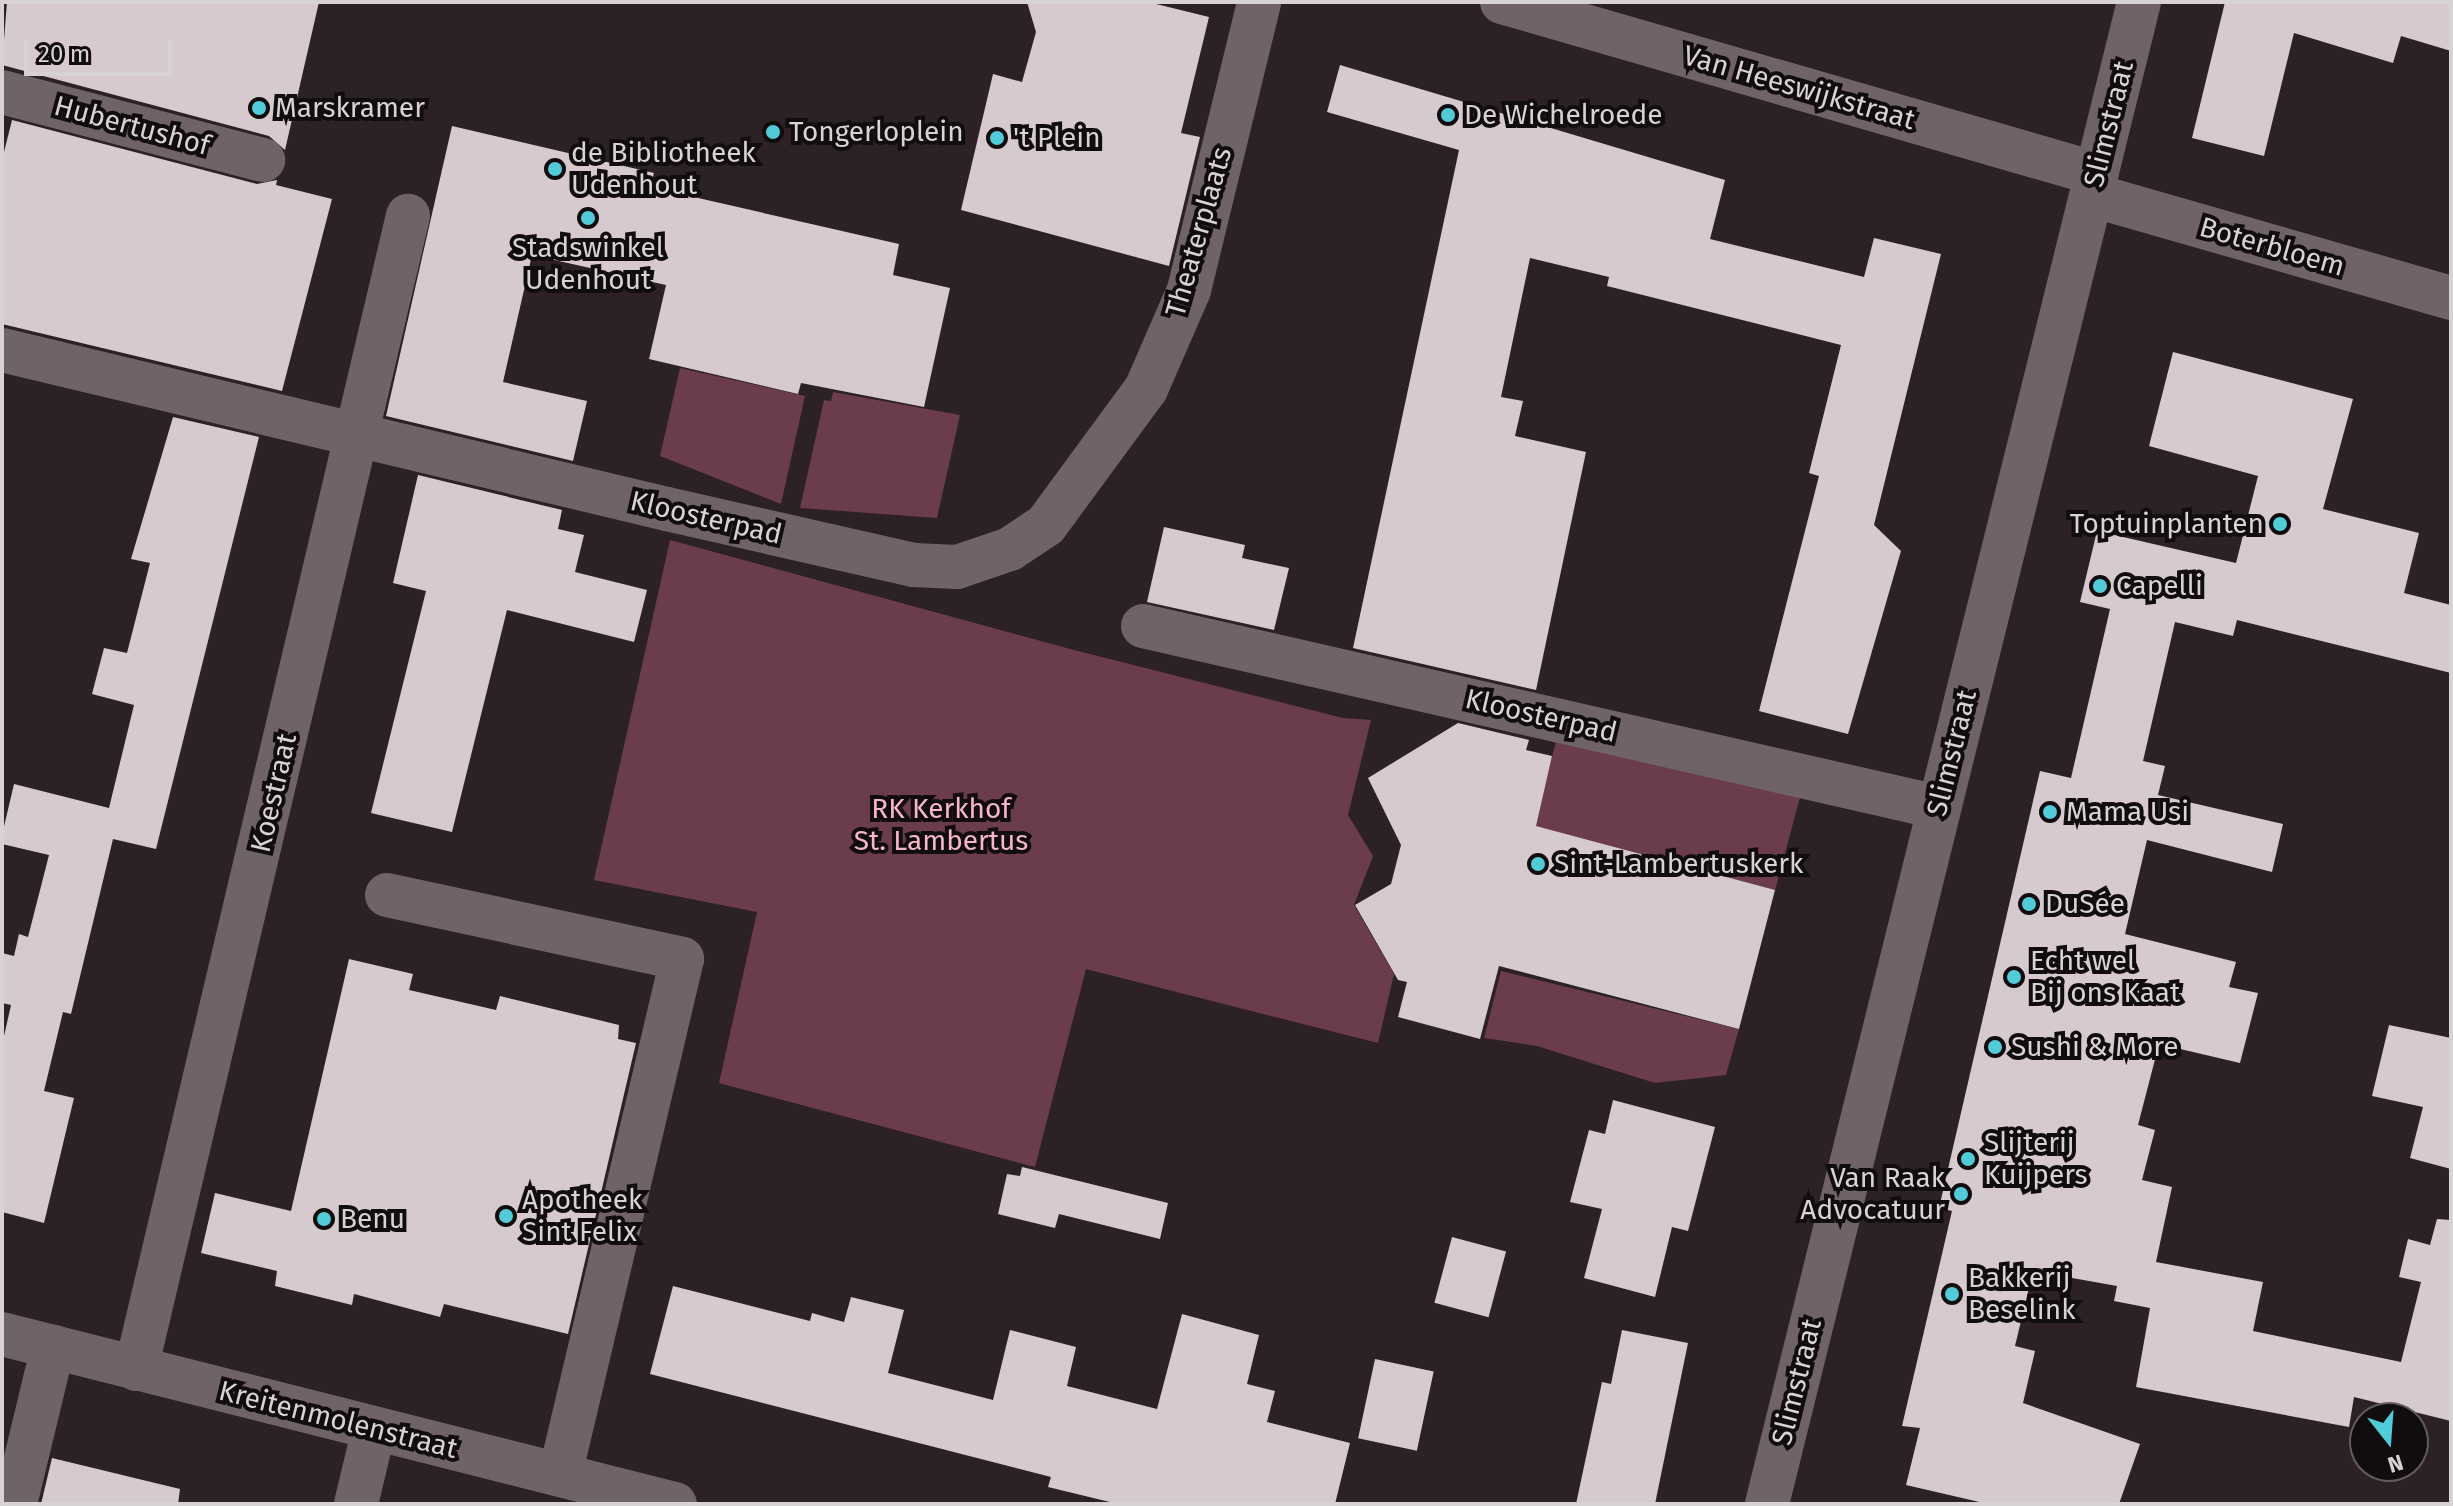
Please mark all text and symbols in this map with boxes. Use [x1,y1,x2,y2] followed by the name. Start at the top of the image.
[28,24,176,74] scale bar
[1679,39,1919,137] street label: Van Heeswijkstraat
[38,40,90,68] text: 20 m
[2077,57,2141,191] street label: Slimstraat
[51,89,213,163] street label: Hubertushof
[275,91,425,125] place label: Marskramer
[1464,98,1663,132] place label: De Wichelroede
[250,99,268,117] marker: Marskramer
[1439,106,1457,124] marker: De Wichelroede
[789,115,964,149] place label: Tongerloplein
[1013,121,1101,155] place label: 't Plein
[764,123,782,141] marker: Tongerloplein
[988,129,1006,147] marker: 't Plein
[571,136,756,202] place label: de Bibliotheek Udenhout
[1159,143,1239,321] street label: Theaterplaats
[546,160,564,178] marker: de Bibliotheek Udenhout
[579,209,597,227] marker: Stadswinkel Udenhout
[2196,210,2348,284] street label: Boterbloem
[512,231,664,297] place label: Stadswinkel Udenhout
[627,484,785,552] street label: Kloosterpad
[2070,507,2264,541] place label: Toptuinplanten
[2271,515,2289,533] marker: Toptuinplanten
[2116,569,2203,603] place label: Capelli
[2091,577,2109,595] marker: Capelli
[1462,682,1620,750] street label: Kloosterpad
[1920,686,1984,820] street label: Slimstraat
[244,730,304,856] street label: Koestraat
[854,792,1028,858] park label: RK Kerkhof St. Lambertus
[2066,795,2189,829] place label: Mama Usi
[2041,803,2059,821] marker: Mama Usi
[1554,847,1803,881] place label: Sint-Lambertuskerk
[1529,855,1547,873] marker: Sint-Lambertuskerk
[2045,887,2125,921] place label: DuSée
[2020,895,2038,913] marker: DuSée
[2030,944,2180,1010] place label: Echt wel Bij ons Kaat
[2005,968,2023,986] marker: Echt wel Bij ons Kaat
[2011,1030,2179,1064] place label: Sushi & More
[1986,1038,2004,1056] marker: Sushi & More
[1984,1126,2088,1192] place label: Slijterij Kuijpers
[1959,1150,1977,1168] marker: Slijterij Kuijpers
[1800,1161,1945,1227] place label: Van Raak Advocatuur
[522,1183,642,1249] place label: Apotheek Sint Felix
[1952,1185,1970,1203] marker: Van Raak Advocatuur
[340,1202,405,1236] place label: Benu
[497,1207,515,1225] marker: Apotheek Sint Felix
[315,1210,333,1228] marker: Benu
[1968,1261,2075,1327] place label: Bakkerij Beselink
[1943,1285,1961,1303] marker: Bakkerij Beselink
[1765,1315,1829,1449] street label: Slimstraat
[215,1374,461,1466] street label: Kreitenmolenstraat
[2349,1402,2429,1482] north arrow
[2385,1448,2407,1479] text: N

